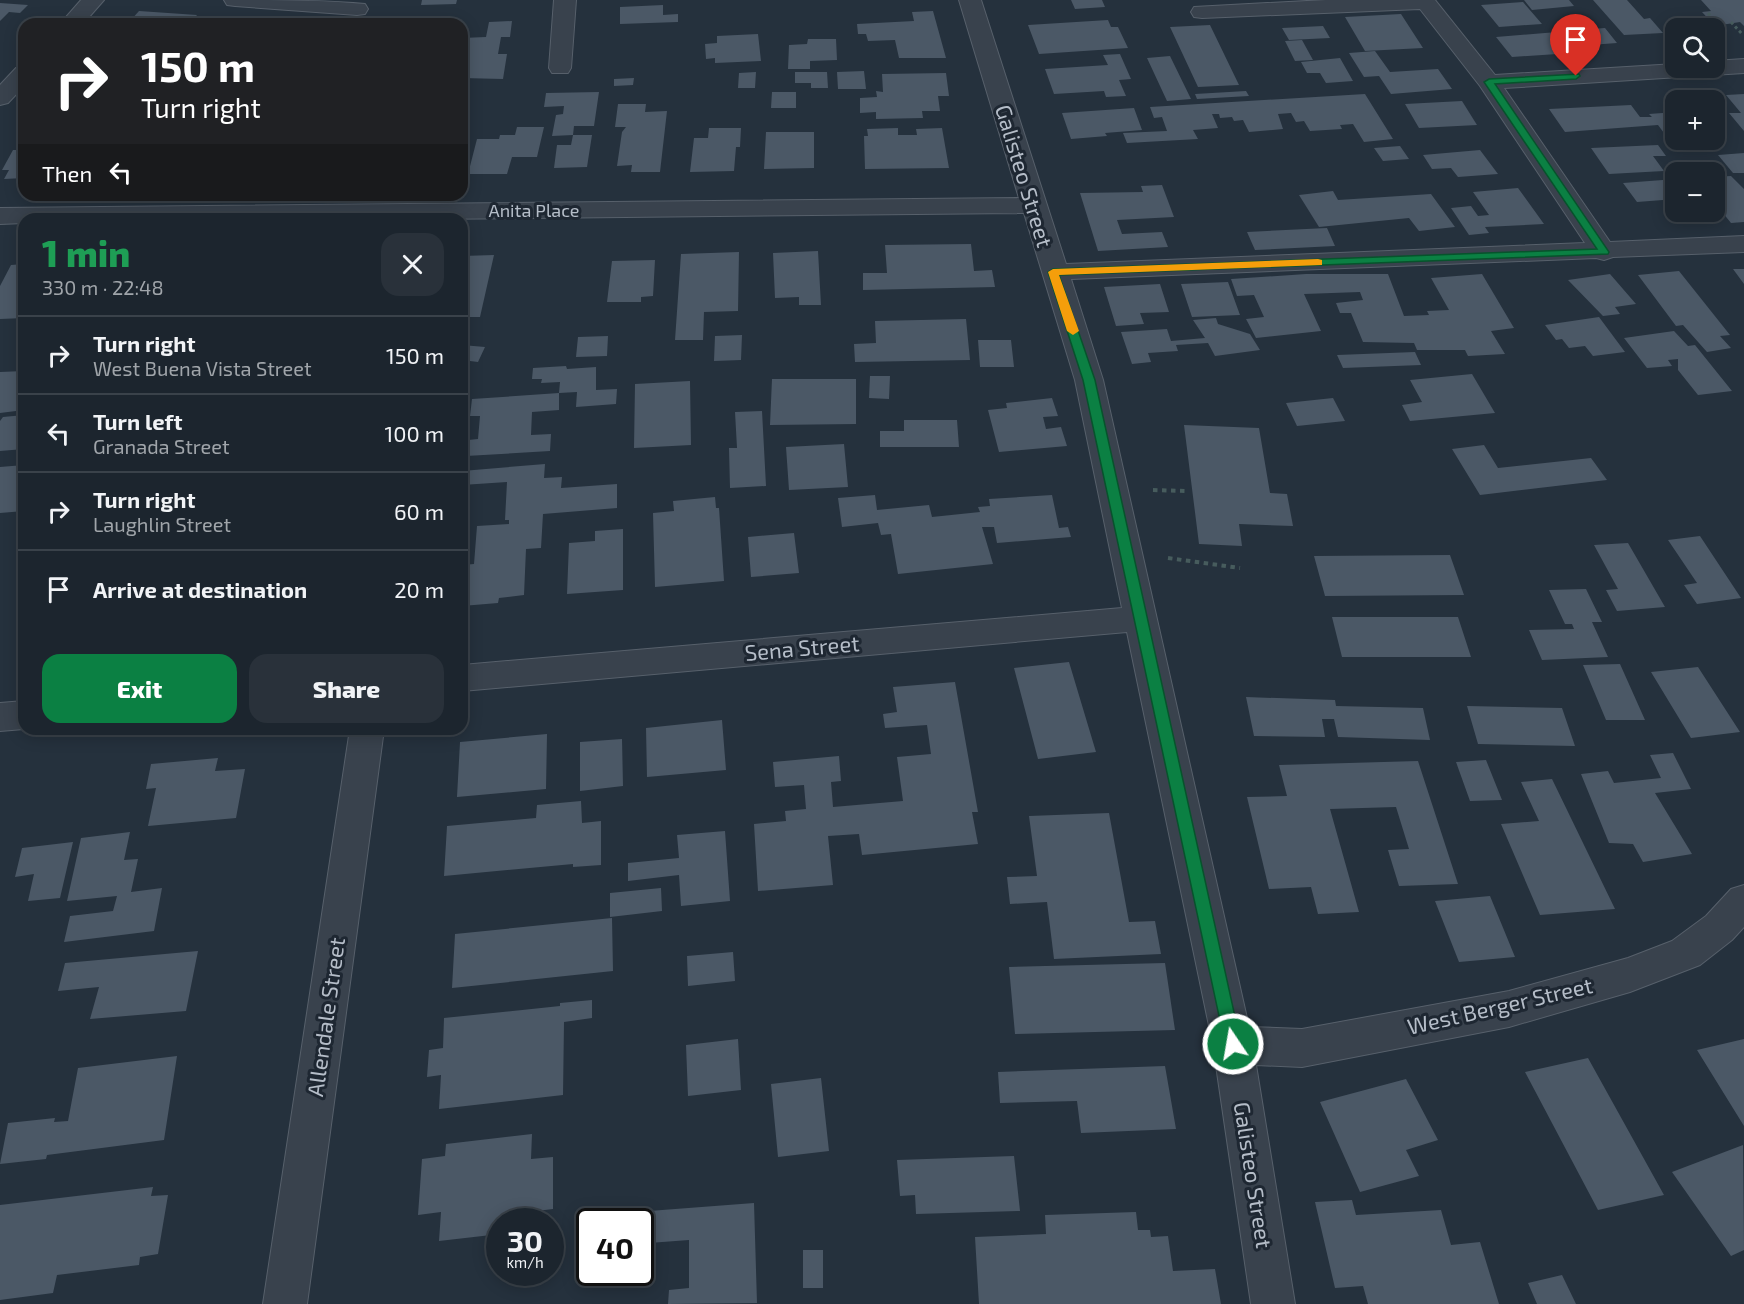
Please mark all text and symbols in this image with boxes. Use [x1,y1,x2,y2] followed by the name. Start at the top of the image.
[1550,14,1601,76] pin
[1665,18,1725,222] map controls
[1665,18,1725,78] button: search
[1559,23,1592,56] icon: arrive
[141,40,255,90] text: 150 m
[42,42,120,120] icon: right
[1665,90,1725,150] button: +
[141,91,261,123] text: Turn right
[991,101,1059,250] street label: Galisteo Street
[104,156,137,189] icon: left
[42,160,92,186] text: Then
[1665,162,1725,222] button: −
[488,199,580,221] street label: Anita Place
[42,231,130,274] text: 1 min
[381,233,444,296] button: close
[42,275,164,299] text: 330 m · 22:48
[93,330,195,356] text: Turn right
[42,339,75,372] icon: right
[386,342,444,368] text: 150 m
[93,356,312,380] text: West Buena Vista Street
[93,408,182,434] text: Turn left
[42,417,75,450] icon: left
[385,420,444,446] text: 100 m
[93,434,230,458] text: Granada Street
[93,486,195,512] text: Turn right
[42,495,75,528] icon: right
[394,498,444,524] text: 60 m
[93,512,231,536] text: Laughlin Street
[42,573,75,606] icon: arrive
[93,576,307,602] text: Arrive at destination
[394,576,444,602] text: 20 m
[743,629,860,665] street label: Sena Street
[42,654,237,723] button: Exit
[249,654,444,723] button: Share
[301,936,349,1098] street label: Allendale Street
[1405,971,1595,1039] street label: West Berger Street
[1201,1012,1265,1076] position arrow
[1230,1100,1278,1250] street label: Galisteo Street
[576,1208,654,1286] speed limit sign: 40
[507,1222,543,1258] text: 30
[506,1253,544,1271] text: km/h

